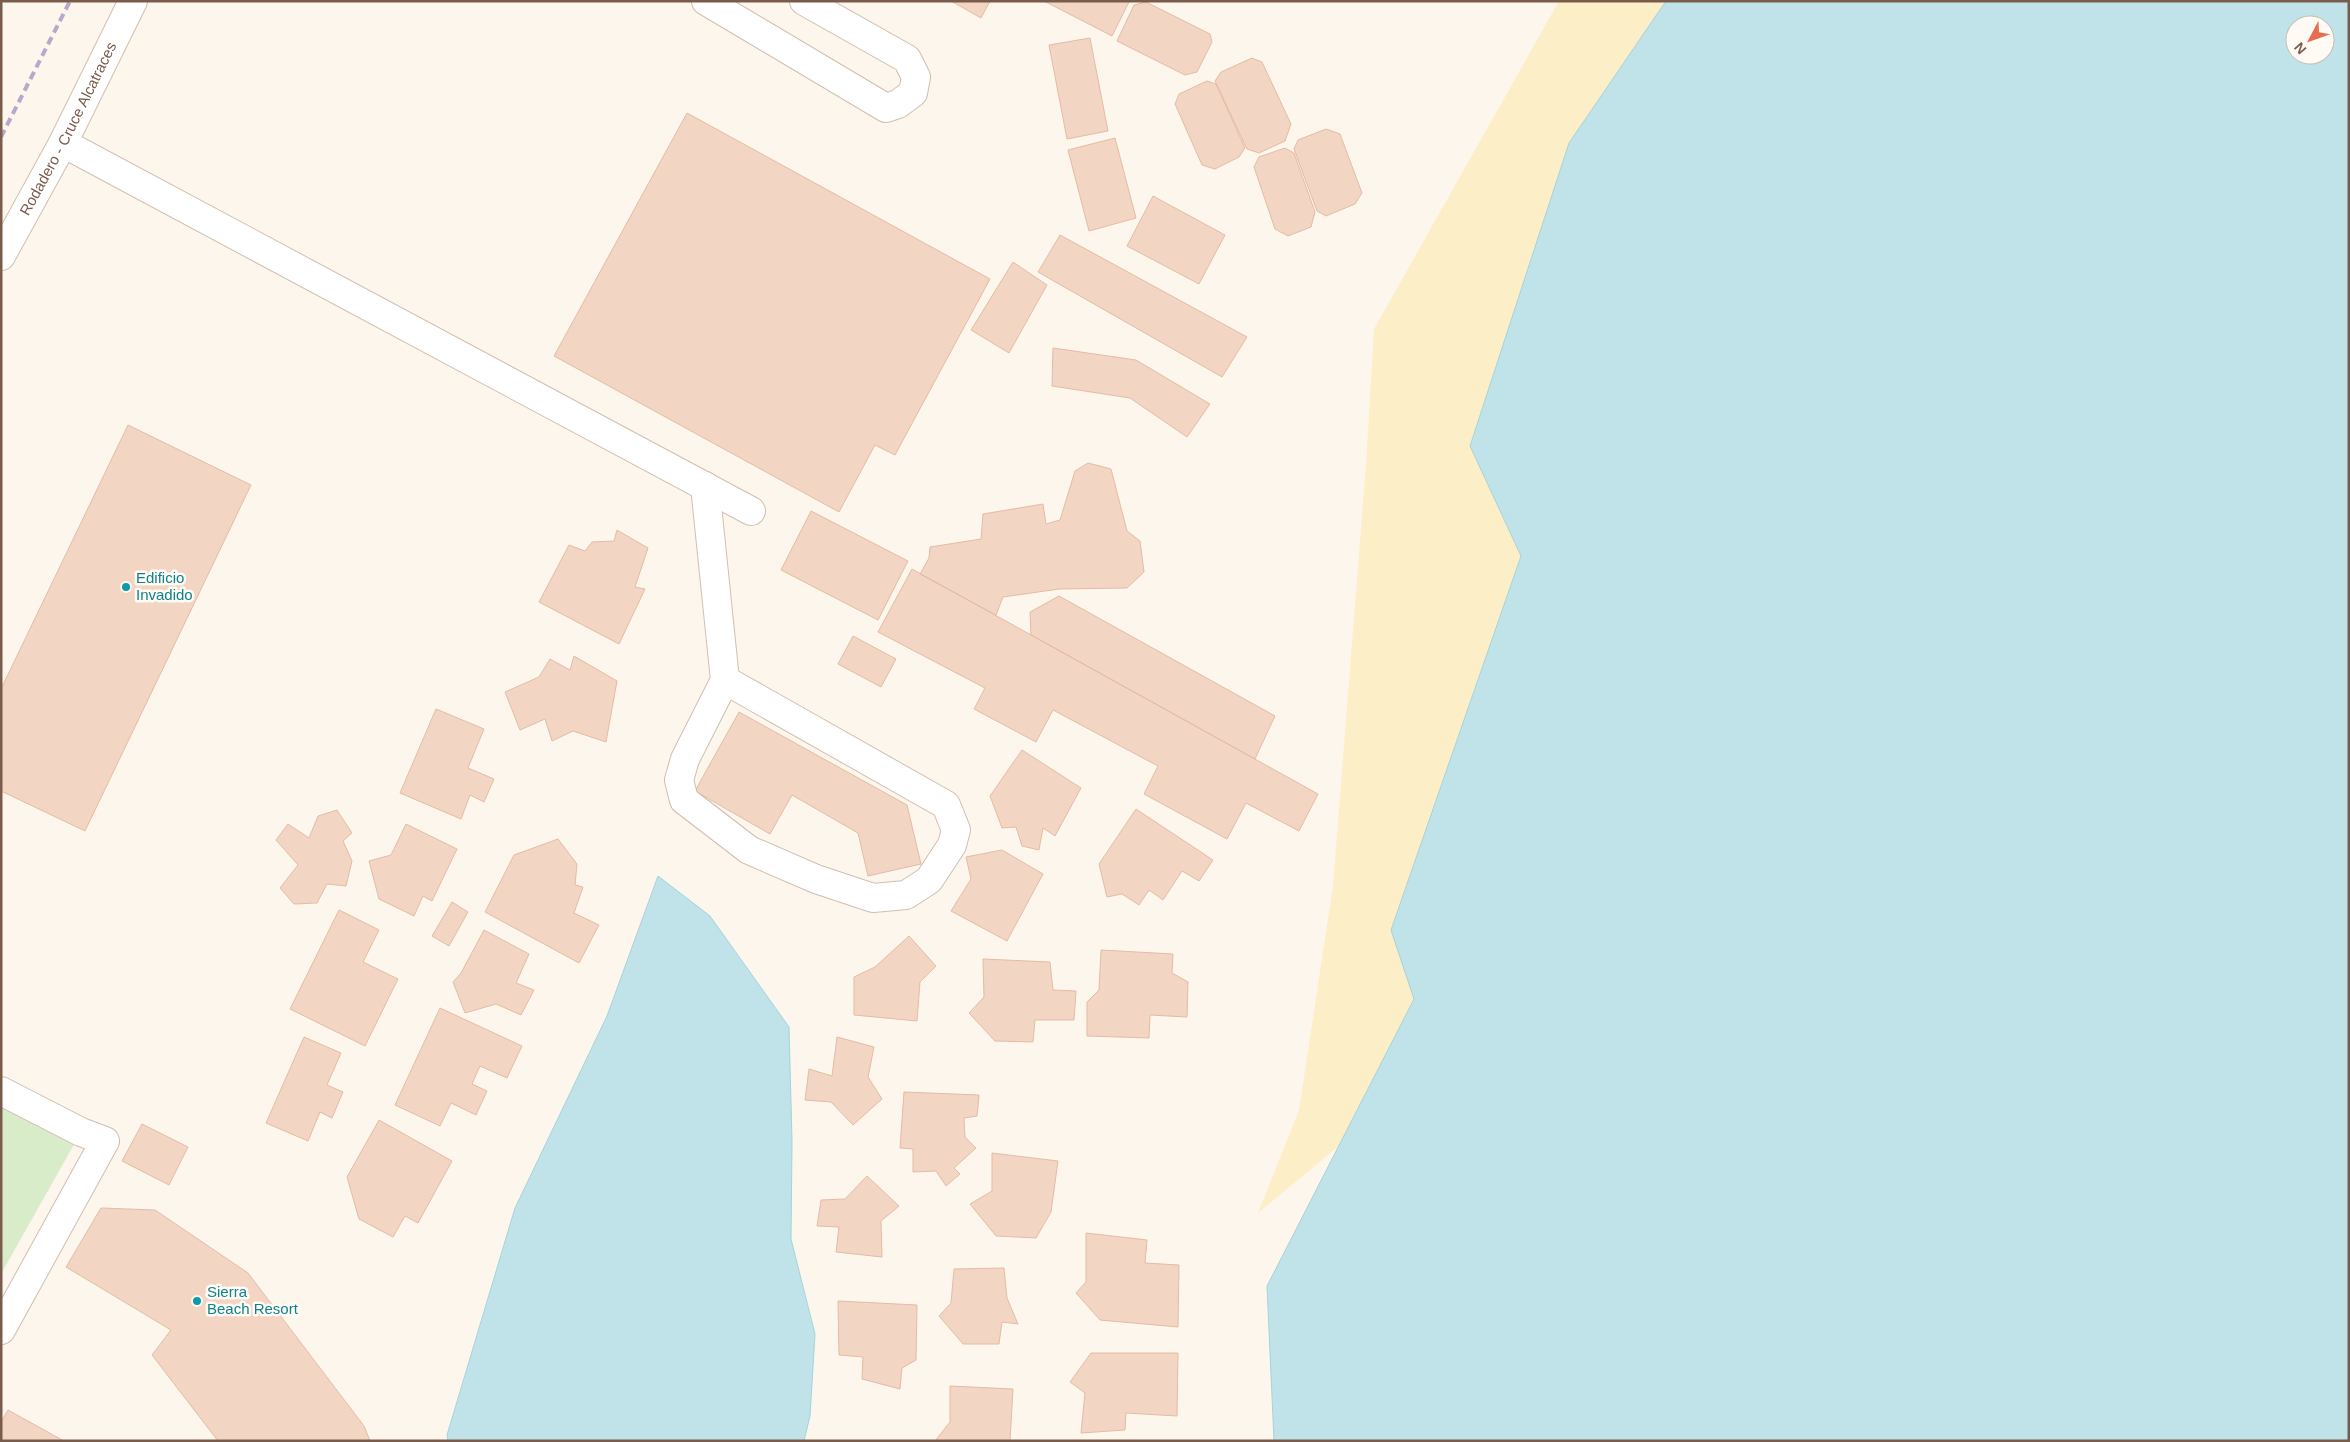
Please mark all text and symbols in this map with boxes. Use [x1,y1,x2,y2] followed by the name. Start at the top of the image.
[2285,15,2335,65] north arrow
[16,39,119,218] street label: Rodadero - Cruce Alcatraces
[2291,39,2310,58] text: N
[136,569,193,603] place label: Edificio Invadido
[120,581,132,593] marker: Edificio Invadido
[207,1283,299,1317] place label: Sierra Beach Resort
[191,1295,203,1307] marker: Sierra Beach Resort

